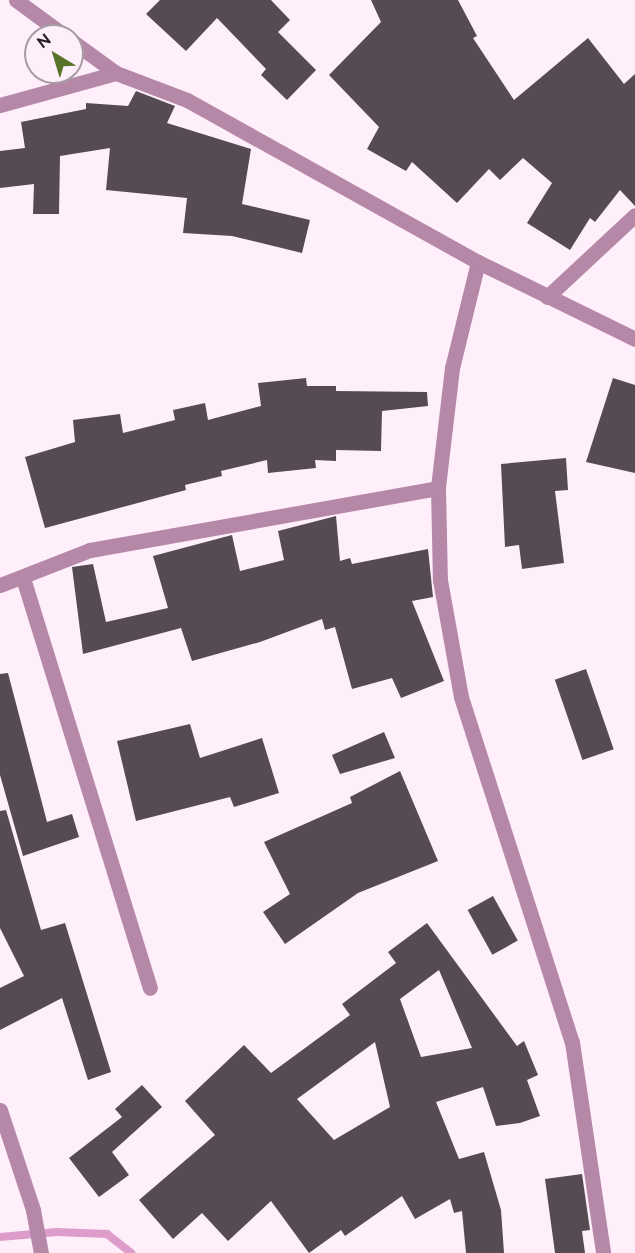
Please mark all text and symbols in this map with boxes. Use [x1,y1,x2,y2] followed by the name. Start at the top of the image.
[24,24,84,84] north arrow
[33,30,55,52] text: N

